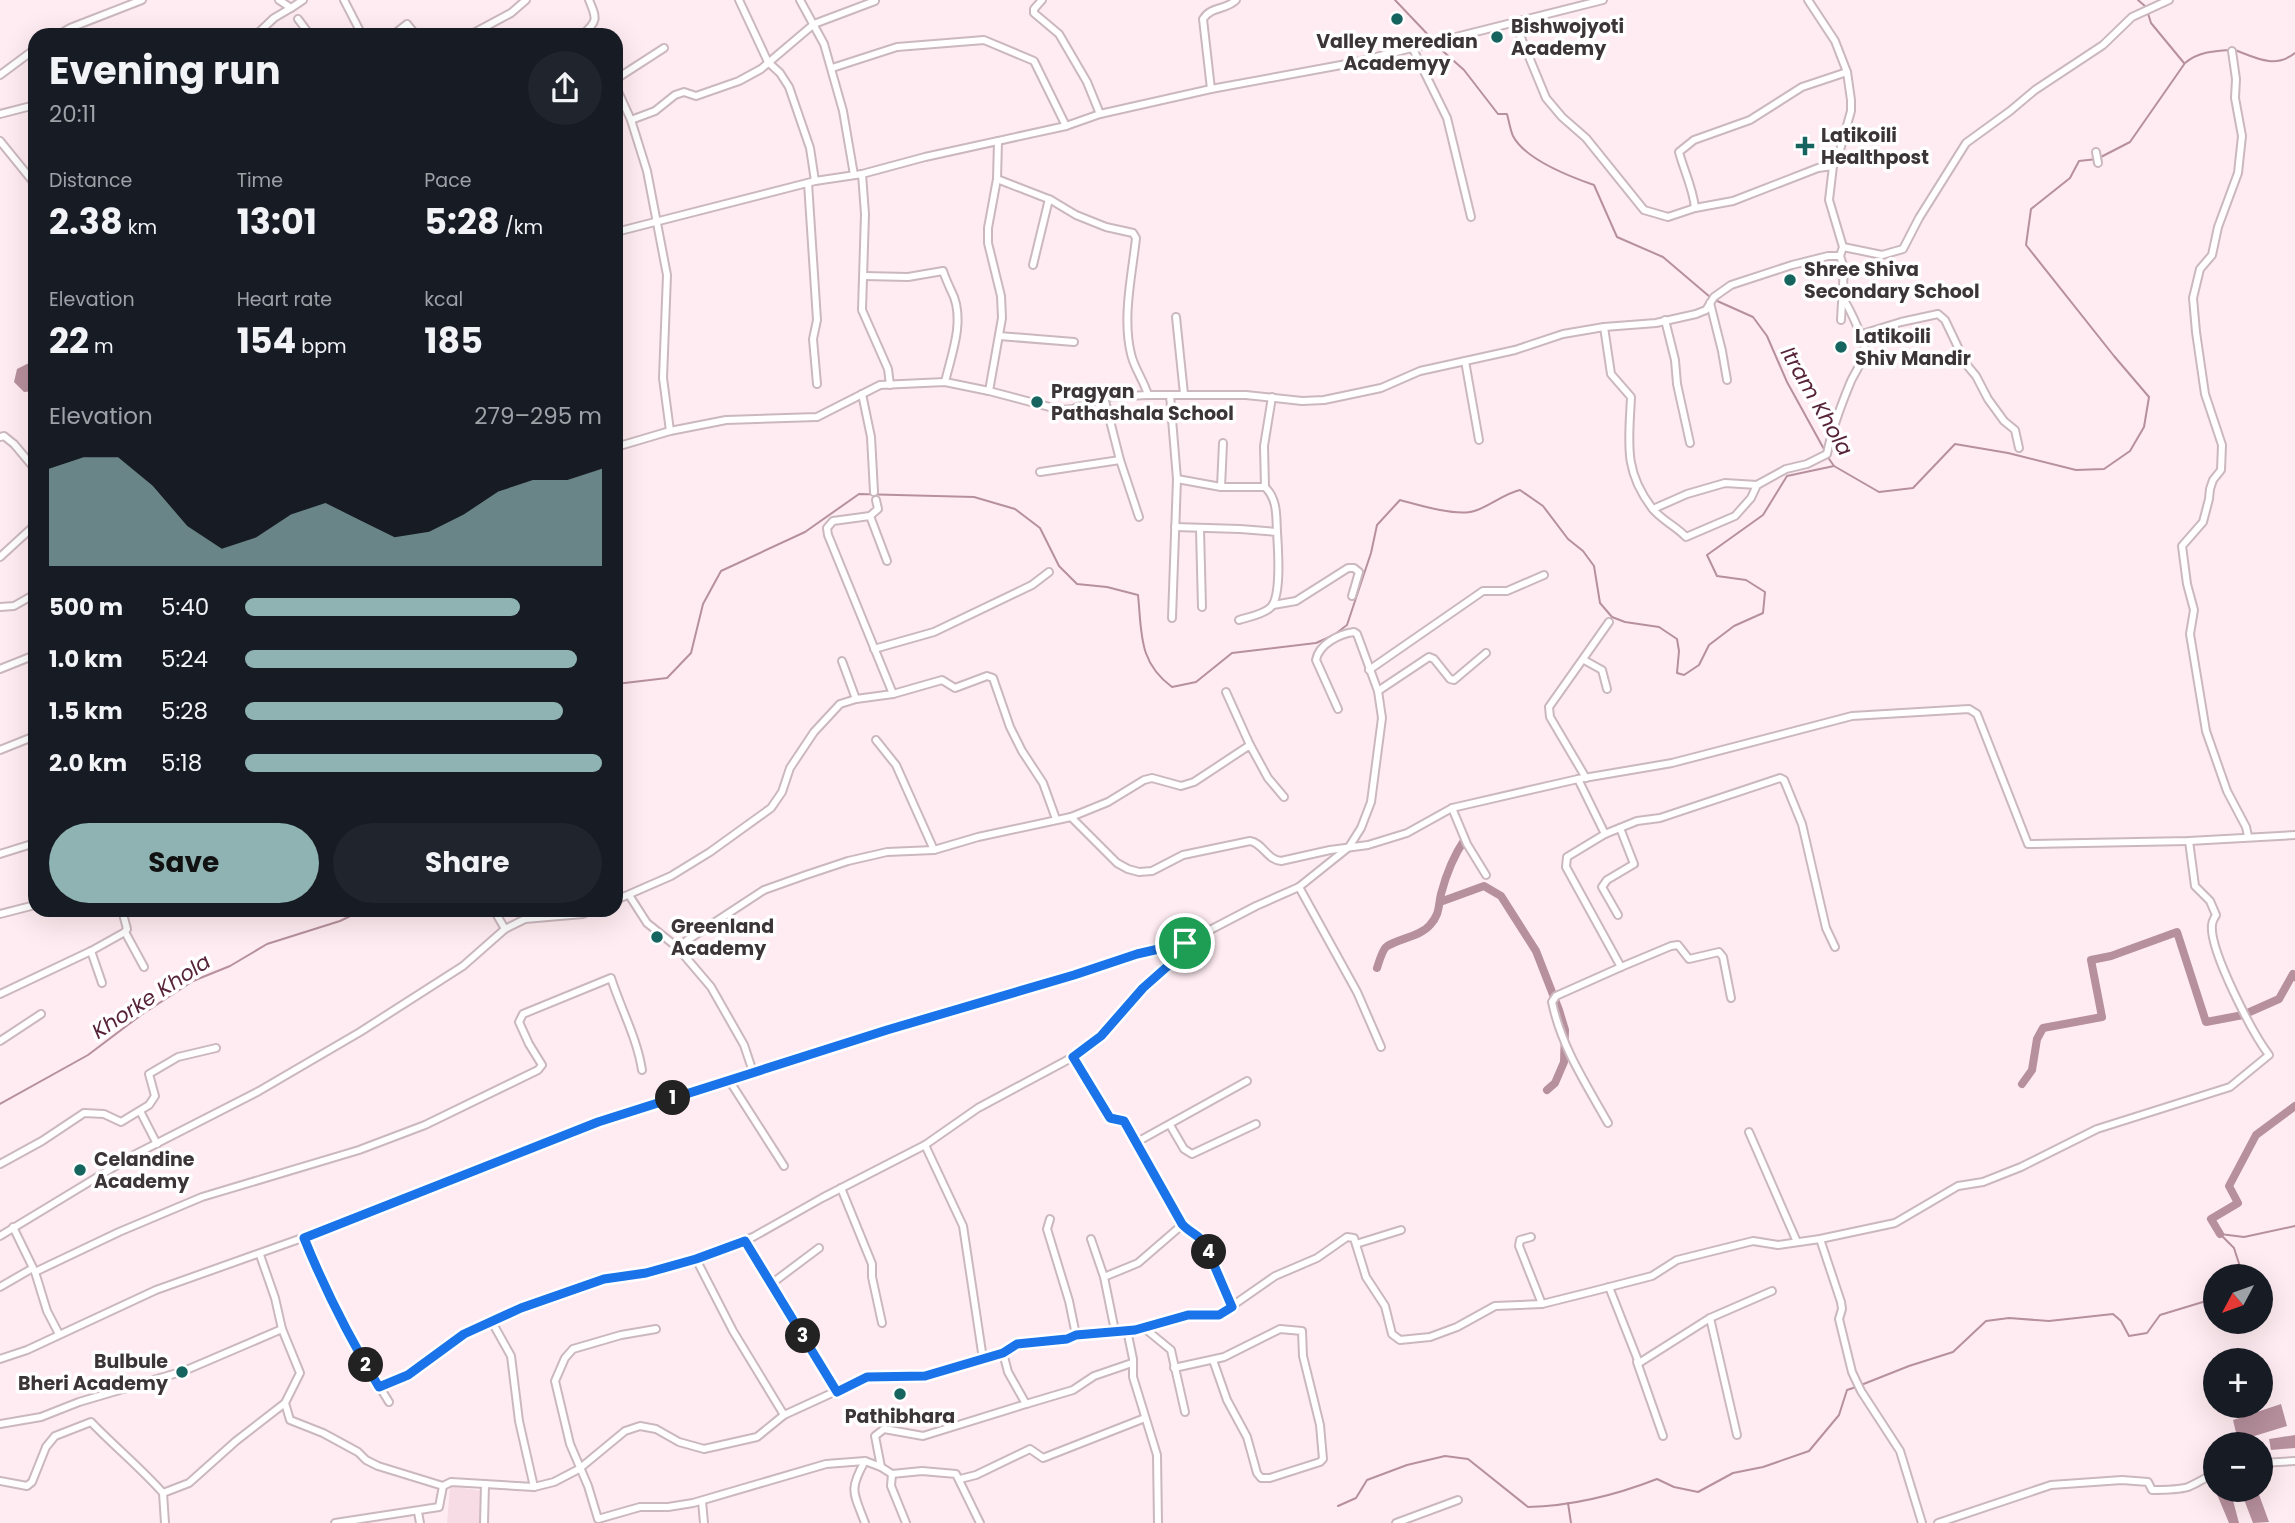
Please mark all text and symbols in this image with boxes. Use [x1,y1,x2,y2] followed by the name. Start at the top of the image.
[1389,11,1405,27] marker: Valley meredian Academyy
[1511,13,1624,62] place label: Bishwojyoti Academy
[1316,28,1478,77] place label: Valley meredian Academyy
[1489,29,1505,45] marker: Bishwojyoti Academy
[49,44,281,97] text: Evening run
[528,51,602,125] button: share
[49,98,96,130] text: 20:11
[1821,122,1929,171] place label: Latikoili Healthpost
[1795,136,1815,156] marker: Latikoili Healthpost
[49,167,132,194] text: Distance
[237,167,283,194] text: Time
[424,167,472,194] text: Pace
[49,197,123,246] text: 2.38
[237,197,317,246] text: 13:01
[424,197,500,246] text: 5:28
[123,214,157,241] text: km
[500,214,543,241] text: /km
[1804,256,1980,305] place label: Shree Shiva Secondary School
[1782,272,1798,288] marker: Shree Shiva Secondary School
[49,286,135,313] text: Elevation
[237,286,332,313] text: Heart rate
[424,286,463,313] text: kcal
[49,316,89,365] text: 22
[237,316,296,365] text: 154
[424,316,483,365] text: 185
[1855,323,1971,372] place label: Latikoili Shiv Mandir
[89,333,114,360] text: m
[296,333,347,360] text: bpm
[1833,339,1849,355] marker: Latikoili Shiv Mandir
[1774,341,1860,461] water label: Itram Khola
[1051,378,1234,427] place label: Pragyan Pathashala School
[1029,394,1045,410] marker: Pragyan Pathashala School
[49,400,153,432] text: Elevation
[474,400,602,432] text: 279–295 m
[49,591,123,623] text: 500 m
[161,591,209,623] text: 5:40
[49,643,123,675] text: 1.0 km
[161,643,208,675] text: 5:24
[49,695,123,727] text: 1.5 km
[161,695,208,727] text: 5:28
[49,747,127,779] text: 2.0 km
[161,747,202,779] text: 5:18
[49,823,319,903] button: Save
[333,823,602,903] button: Share
[671,913,774,962] place label: Greenland Academy
[1155,913,1215,973] pin
[1166,924,1204,962] icon: arrive
[649,929,665,945] marker: Greenland Academy
[86,947,216,1045] water label: Khorke Khola
[656,1080,690,1116] pin: 1
[669,1084,676,1111] text: 1
[94,1146,195,1195] place label: Celandine Academy
[72,1162,88,1178] marker: Celandine Academy
[1192,1234,1226,1270] pin: 4
[1202,1238,1215,1265] text: 4
[2203,1264,2273,1334] north arrow
[2203,1264,2273,1502] map controls
[786,1318,820,1354] pin: 3
[797,1322,808,1349] text: 3
[18,1348,169,1397] place label: Bulbule Bheri Academy
[348,1348,384,1382] pin: 2
[2203,1348,2273,1418] button: +
[360,1351,371,1378] text: 2
[174,1364,190,1380] marker: Bulbule Bheri Academy
[892,1386,908,1402] marker: Pathibhara
[845,1403,955,1430] place label: Pathibhara
[2203,1432,2273,1502] button: −

